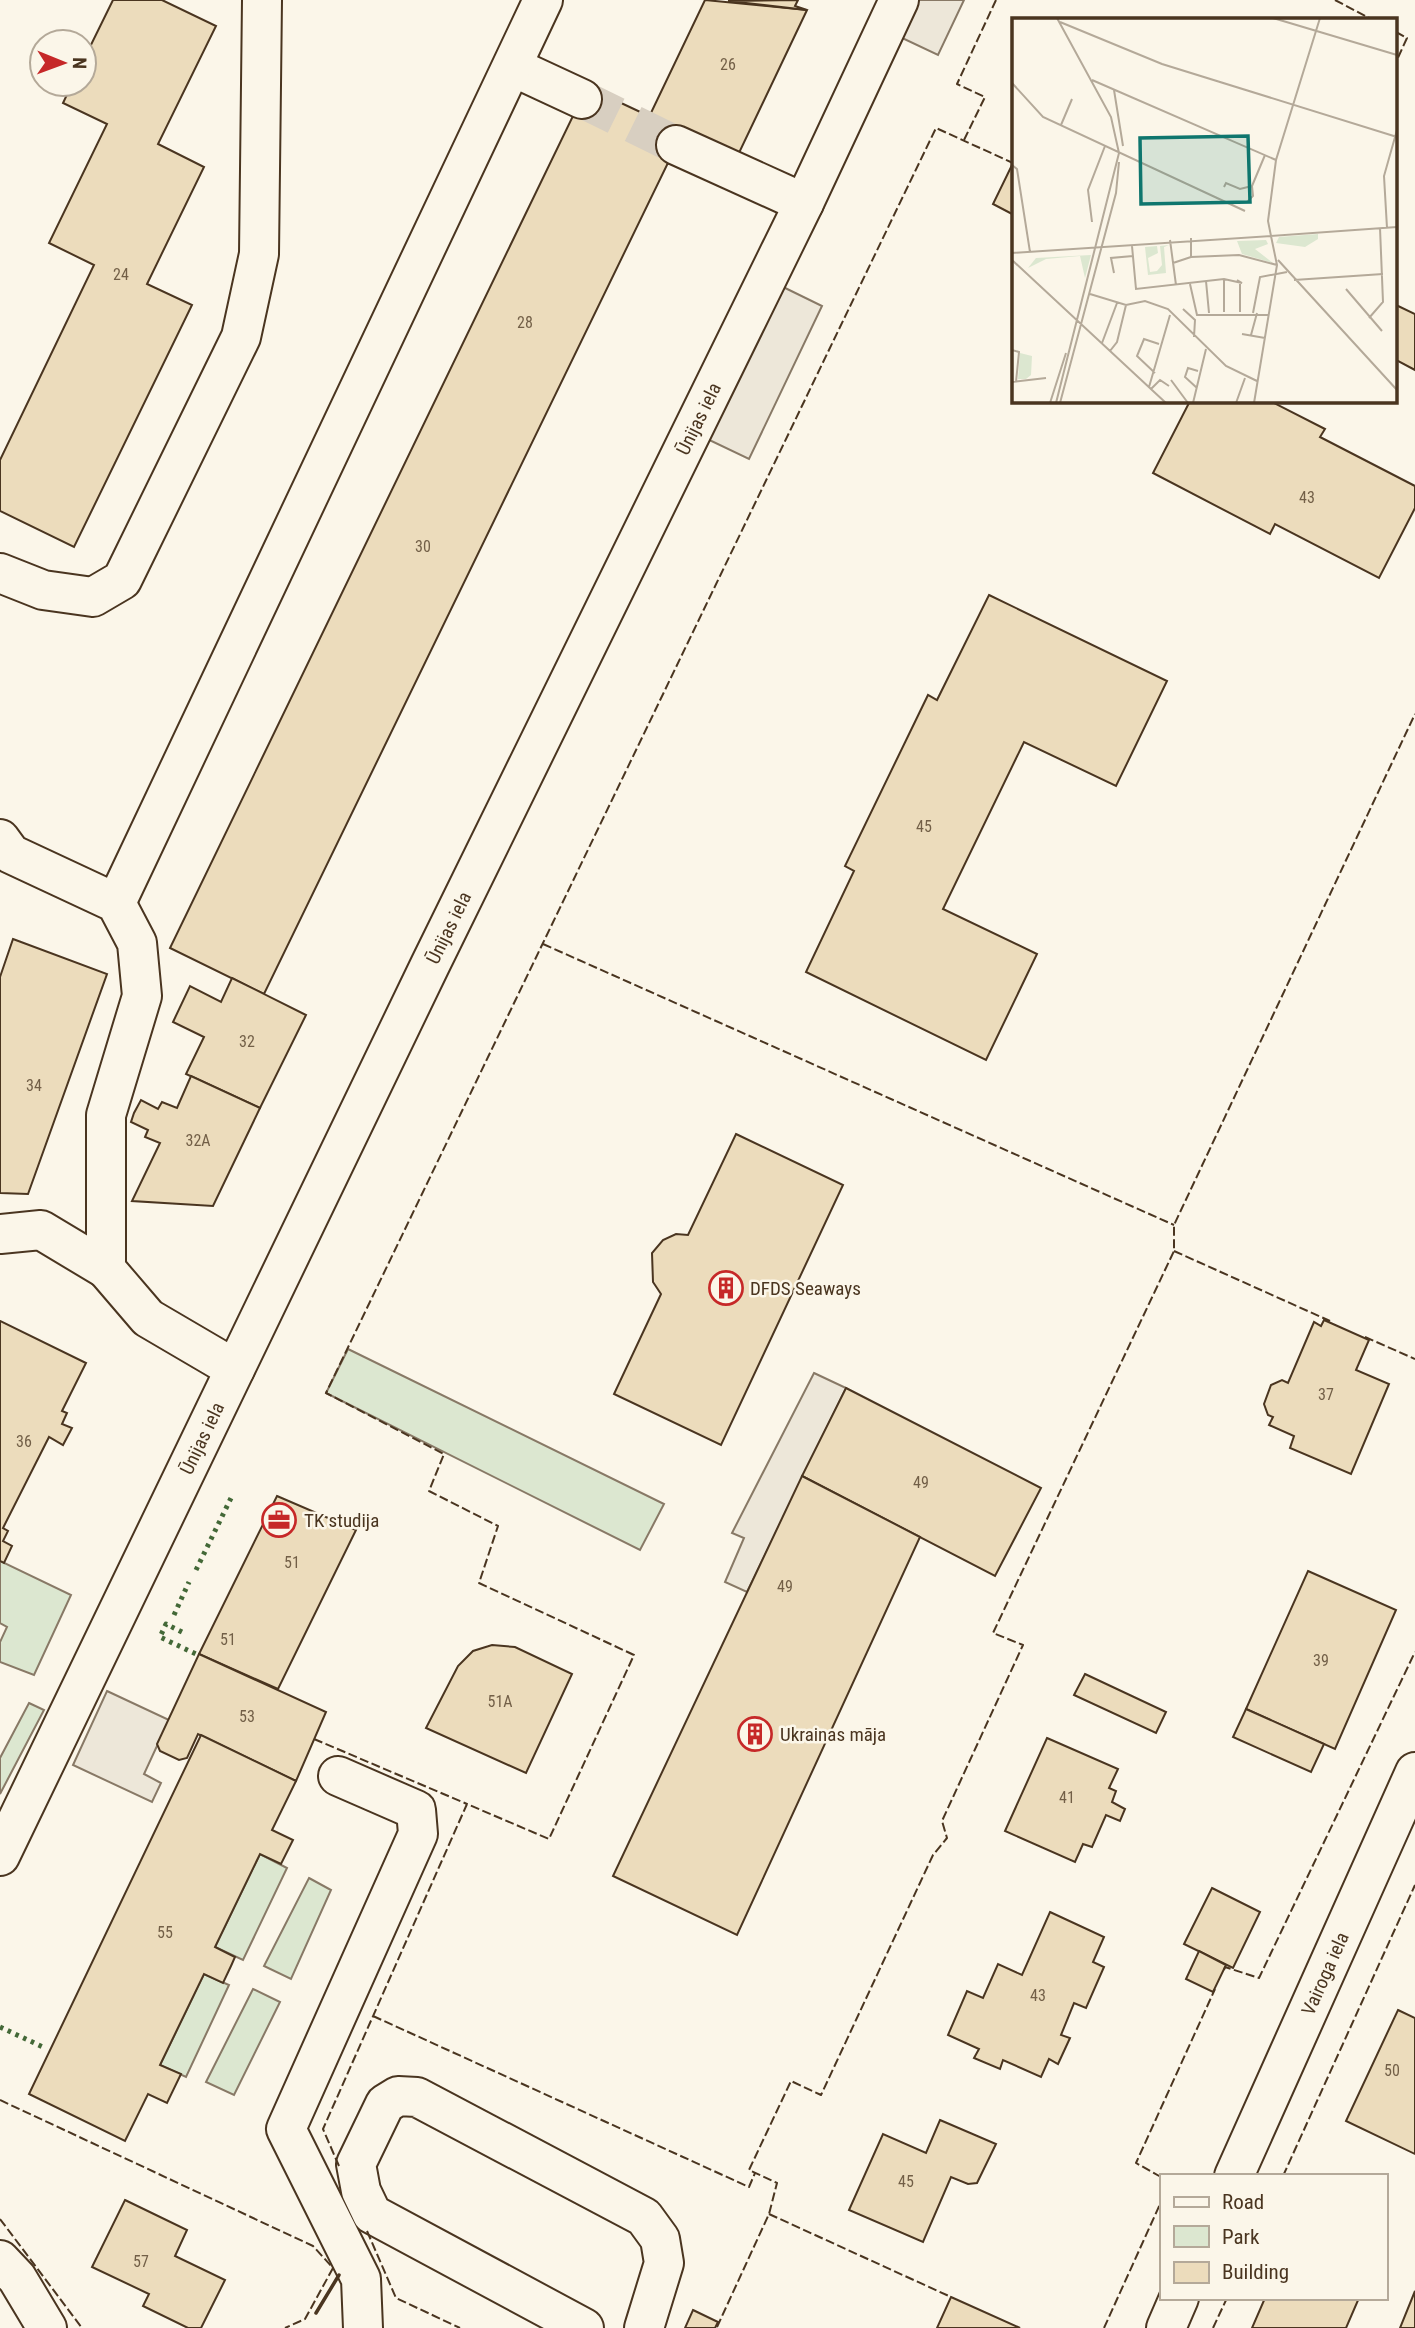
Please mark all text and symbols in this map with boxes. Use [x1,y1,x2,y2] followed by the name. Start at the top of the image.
[1012,18,1398,402] inset map
[28,28,98,98] north arrow
[720,55,736,74] house number: 26
[68,57,91,69] text: N
[113,265,129,284] house number: 24
[517,313,533,332] house number: 28
[671,379,726,458] street label: Ūnijas iela
[1299,488,1315,507] house number: 43
[415,537,431,556] house number: 30
[916,817,932,836] house number: 45
[421,888,476,967] street label: Ūnijas iela
[239,1032,255,1051] house number: 32
[26,1076,42,1095] house number: 34
[185,1131,211,1150] house number: 32A
[707,1269,745,1307] building icon: DFDS Seaways
[750,1277,861,1300] place label: DFDS Seaways
[1318,1385,1334,1404] house number: 37
[174,1398,229,1478] street label: Ūnijas iela
[16,1432,32,1451] house number: 36
[913,1473,929,1492] house number: 49
[260,1501,298,1539] office icon: TK studija
[304,1509,379,1532] place label: TK studija
[284,1553,300,1572] house number: 51
[777,1577,793,1596] house number: 49
[220,1630,236,1649] house number: 51
[1313,1651,1329,1670] house number: 39
[487,1692,513,1711] house number: 51A
[239,1707,255,1726] house number: 53
[736,1715,774,1753] building icon: Ukrainas māja
[780,1723,886,1746] place label: Ukrainas māja
[1059,1788,1075,1807] house number: 41
[157,1923,173,1942] house number: 55
[1296,1928,1353,2018] street label: Vairoga iela
[1030,1986,1046,2005] house number: 43
[1384,2061,1400,2080] house number: 50
[898,2172,914,2191] house number: 45
[1160,2174,1387,2300] legend
[1222,2190,1264,2214] text: Road
[1222,2225,1260,2249] text: Park
[133,2252,149,2271] house number: 57
[1222,2260,1289,2284] text: Building

